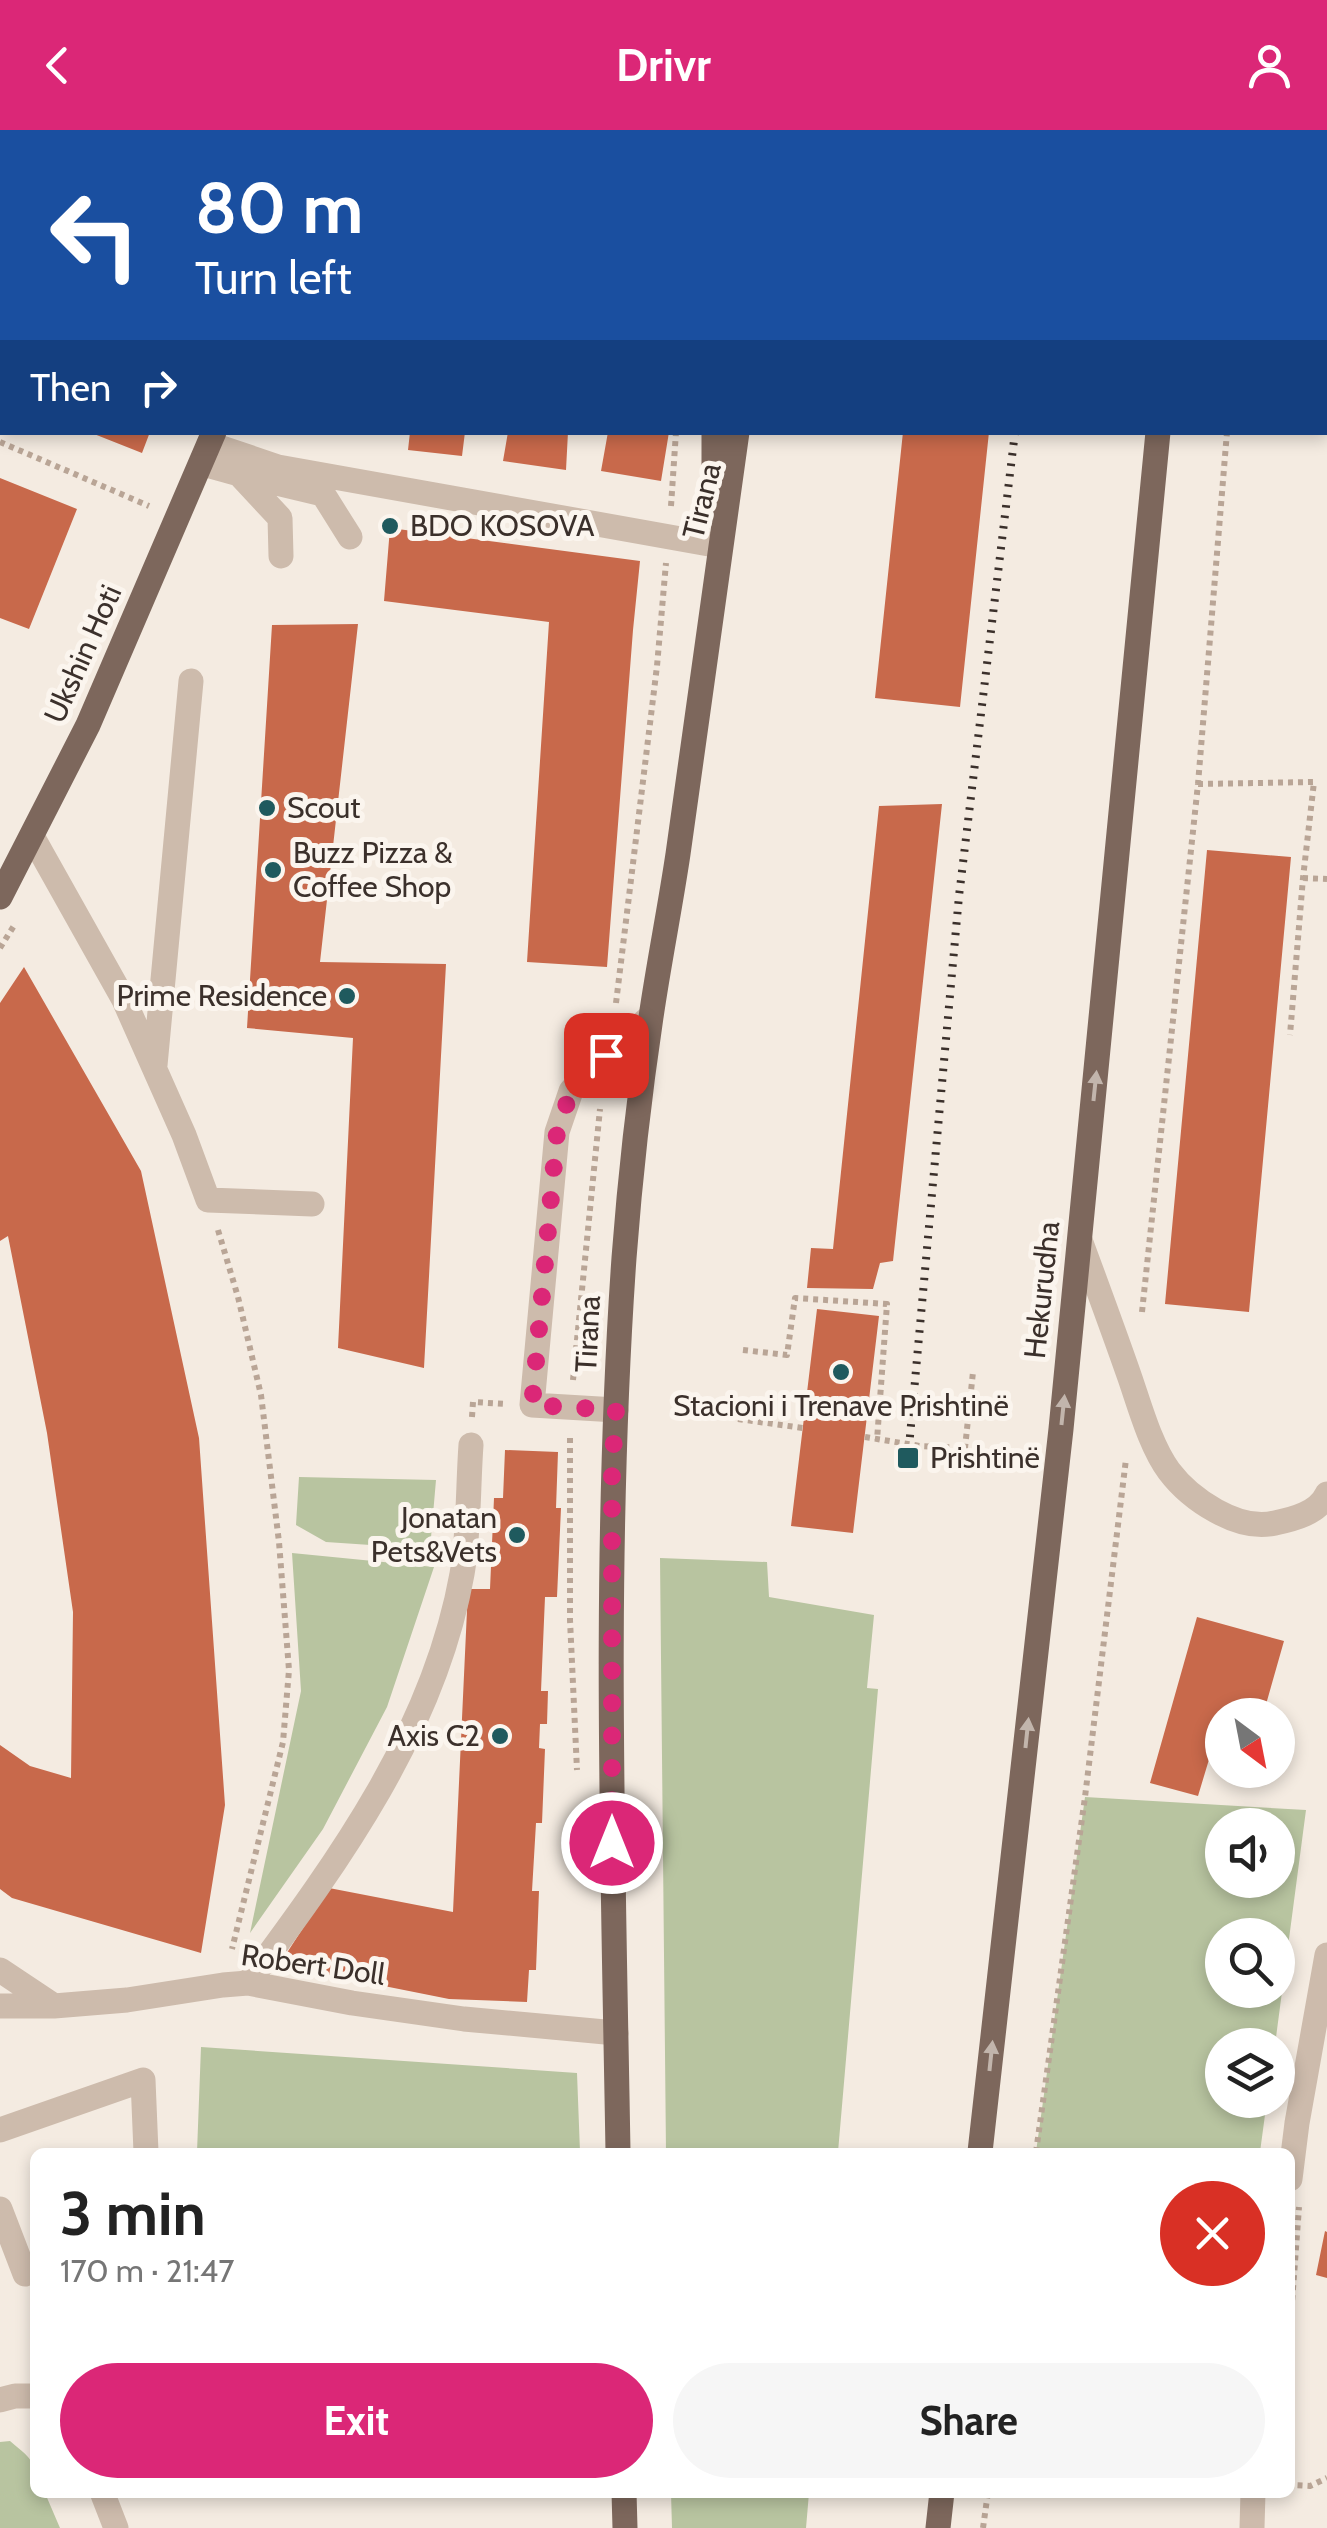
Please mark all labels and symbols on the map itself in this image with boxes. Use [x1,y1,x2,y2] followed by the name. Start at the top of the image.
[674,459,729,543] street label: Tirana
[410,507,595,544] place label: BDO KOSOVA
[379,515,401,537] marker: BDO KOSOVA
[36,579,129,728] street label: Ukshin Hoti
[287,789,360,826] place label: Scout
[256,797,278,819] marker: Scout
[293,834,453,905] place label: Buzz Pizza & Coffee Shop
[262,859,284,881] marker: Buzz Pizza & Coffee Shop
[117,977,327,1014] place label: Prime Residence
[336,985,358,1007] marker: Prime Residence
[564,1013,649,1098] pin
[1087,1070,1103,1102] one-way arrow
[1016,1219,1067,1360] street label: Hekurudha
[567,1294,608,1373] street label: Tirana
[830,1361,852,1383] marker: Stacioni i Trenave Prishtinë
[673,1387,1009,1424] place label: Stacioni i Trenave Prishtinë
[1056,1393,1072,1425] one-way arrow
[930,1439,1040,1476] place label: Prishtinë
[895,1445,921,1471] marker: Prishtinë
[371,1499,497,1570] place label: Jonatan Pets&Vets
[506,1524,528,1546] marker: Jonatan Pets&Vets
[1205,1698,1295,1788] north arrow
[1019,1716,1035,1748] one-way arrow
[388,1717,480,1754] place label: Axis C2
[489,1725,511,1747] marker: Axis C2
[560,1791,664,1895] position arrow
[239,1936,387,1993] street label: Robert Doll
[983,2039,999,2071] one-way arrow

